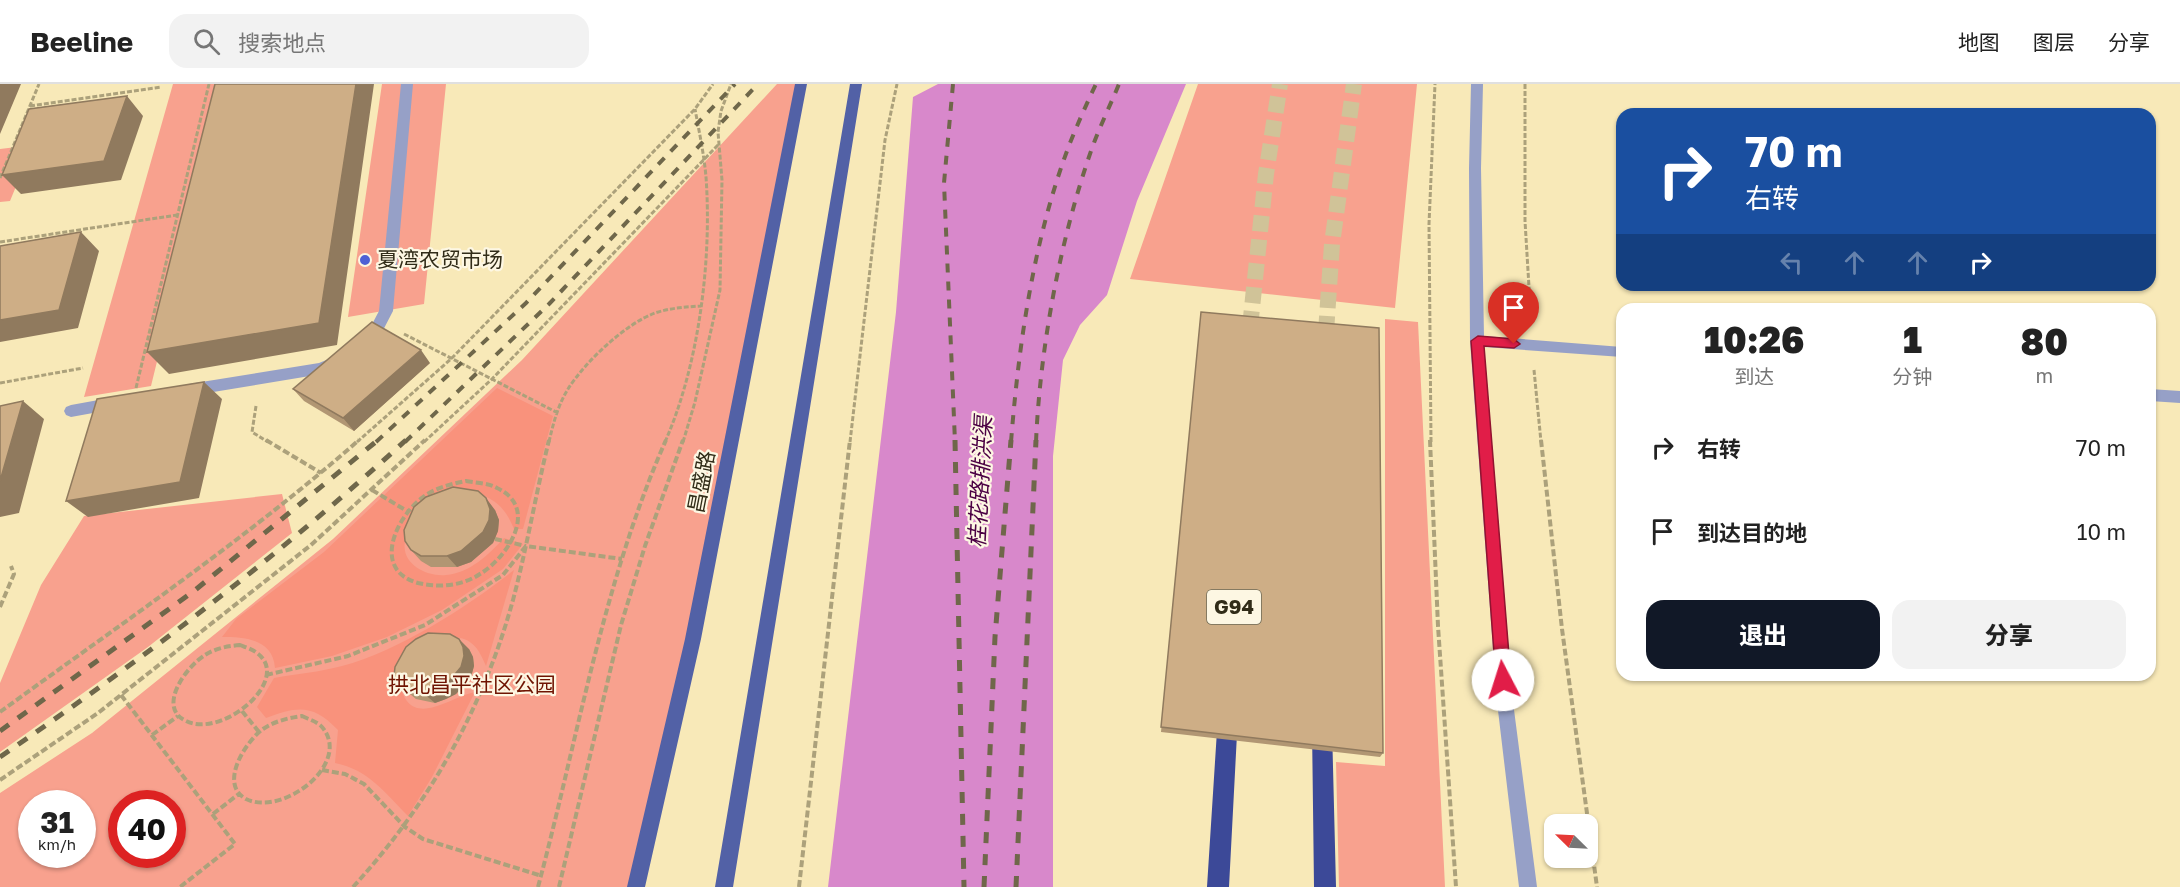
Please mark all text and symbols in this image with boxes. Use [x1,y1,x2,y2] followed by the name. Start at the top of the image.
[169,14,589,68] search box
[30,25,133,58] text: Beeline
[190,25,223,58] icon: search
[238,29,326,56] text: 搜索地点
[1958,29,2000,55] text: 地图
[2033,29,2075,55] text: 图层
[2108,29,2150,55] text: 分享
[1745,126,1842,176] text: 70 m
[1646,132,1724,210] icon: right
[1745,182,1799,214] text: 右转
[377,246,503,272] place label: 夏湾农贸市场
[1775,246,1808,279] icon: left
[1838,246,1871,279] icon: ahead
[1901,246,1934,279] icon: ahead
[1964,246,1997,279] icon: right
[358,253,372,267] marker: 夏湾农贸市场
[1488,282,1539,344] pin
[1497,291,1530,324] icon: arrive
[1704,318,1804,361] text: 10:26
[1903,318,1922,361] text: 1
[2021,320,2068,363] text: 80
[2035,363,2053,387] text: m
[1734,364,1774,388] text: 到达
[1893,364,1933,388] text: 分钟
[963,412,997,549] water label: 桂花路排洪渠
[1646,431,1679,464] icon: right
[2076,434,2126,461] text: 70 m
[1697,435,1741,462] text: 右转
[682,448,720,515] street label: 昌盛路
[1646,515,1679,548] icon: arrive
[2077,518,2126,545] text: 10 m
[1697,519,1807,546] text: 到达目的地
[1207,590,1261,624] road number: G94
[1646,600,1880,669] button: 退出
[1892,600,2126,669] button: 分享
[1471,648,1535,712] position arrow
[388,671,556,697] park label: 拱北昌平社区公园
[108,790,186,868] speed limit sign: 40
[40,804,74,840] text: 31
[1544,814,1598,868] north arrow
[1544,814,1598,868] map controls
[38,835,76,853] text: km/h

